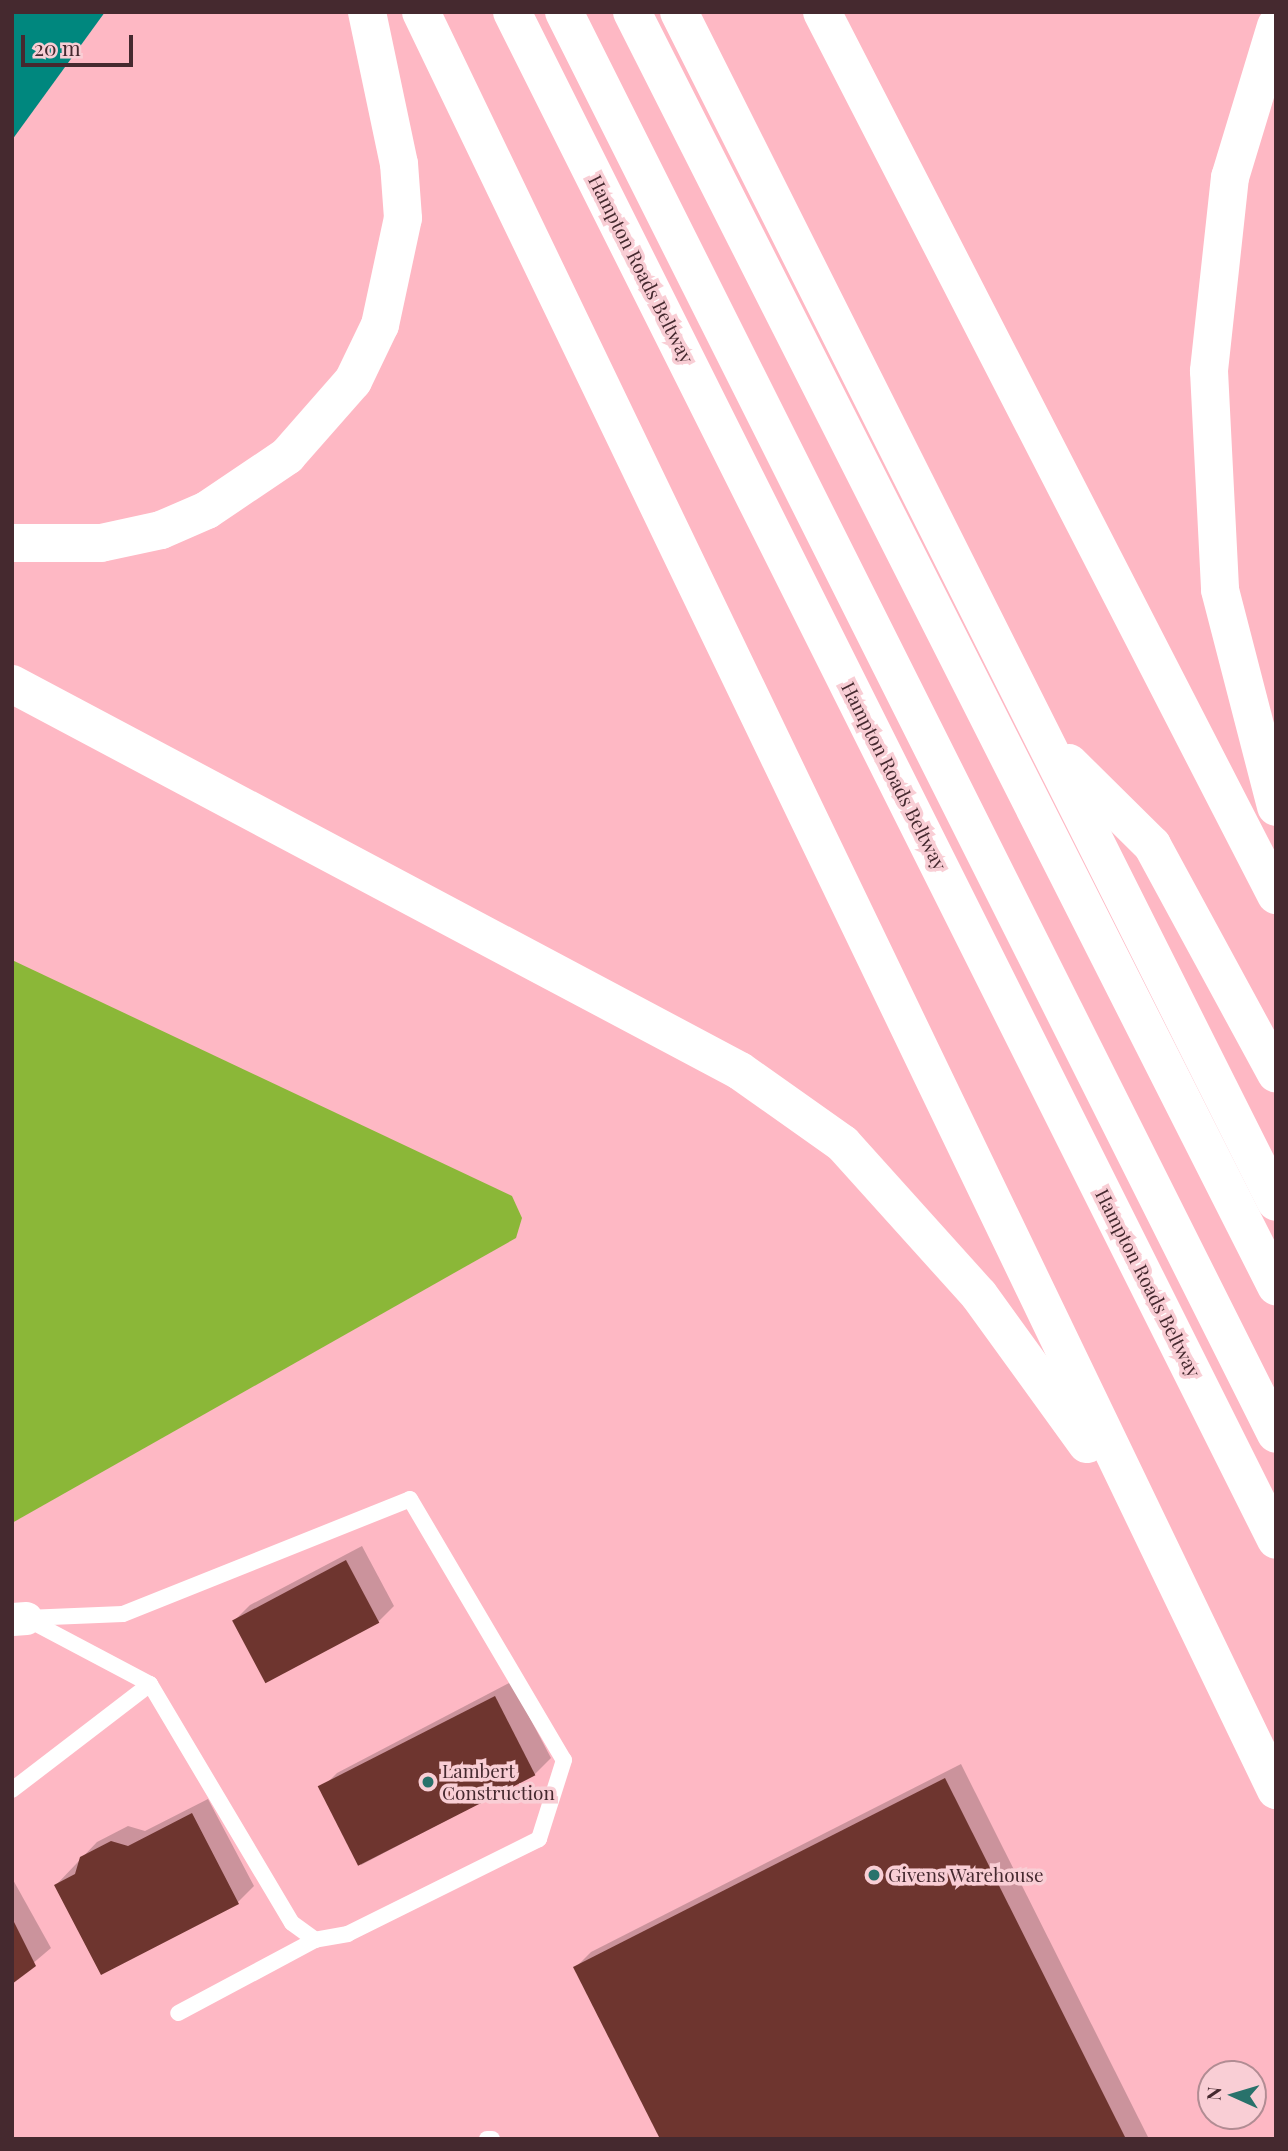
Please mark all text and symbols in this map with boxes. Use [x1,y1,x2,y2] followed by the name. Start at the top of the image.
[24,21,136,65] scale bar
[34,33,81,61] text: 20 m
[584,171,698,367] street label: Hampton Roads Beltway
[837,678,951,874] street label: Hampton Roads Beltway
[1091,1185,1205,1381] street label: Hampton Roads Beltway
[442,1760,555,1804] place label: Lambert Construction
[420,1774,436,1790] marker: Lambert Construction
[888,1864,1044,1886] place label: Givens Warehouse
[866,1867,882,1883] marker: Givens Warehouse
[1197,2060,1267,2130] north arrow
[1200,2086,1226,2101] text: N

